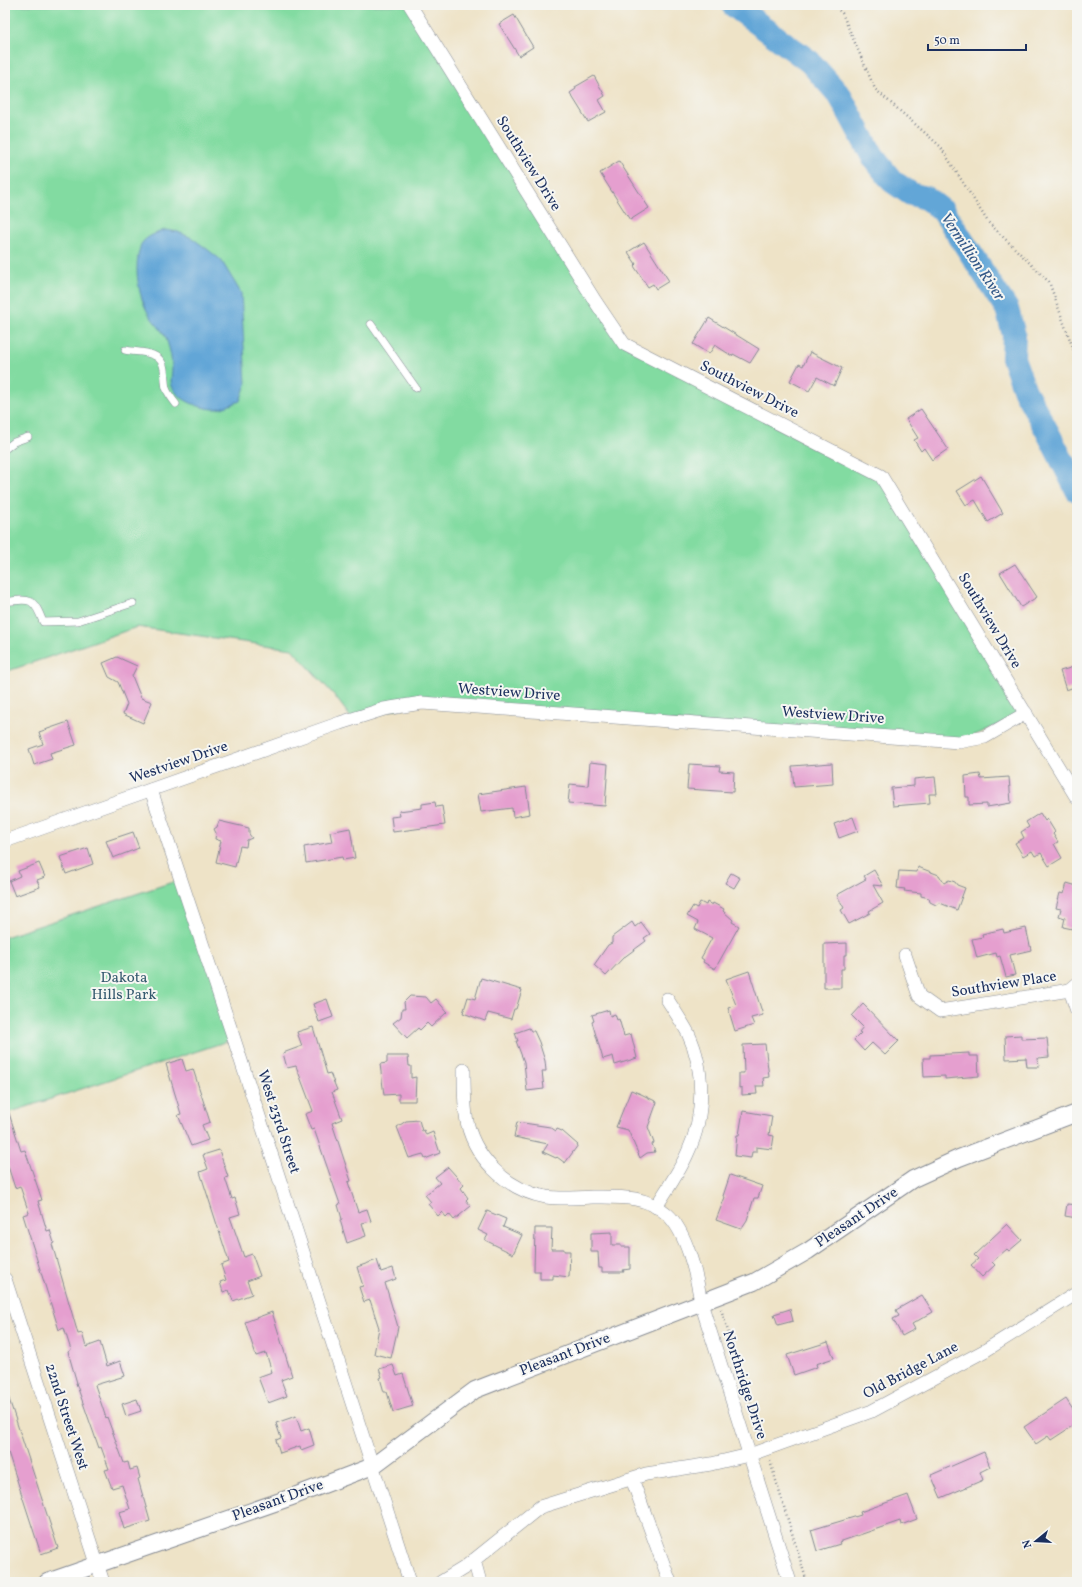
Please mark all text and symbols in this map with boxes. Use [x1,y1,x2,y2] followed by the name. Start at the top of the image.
[928,26,1026,52] scale bar
[934,33,960,49] text: 50 m
[490,112,566,216] street label: Southview Drive
[934,209,1010,306] water label: Vermillion River
[696,356,802,424] street label: Southview Drive
[952,569,1026,673] street label: Southview Drive
[457,679,561,707] street label: Westview Drive
[781,702,885,730] street label: Westview Drive
[127,736,231,790] street label: Westview Drive
[950,966,1058,1004] street label: Southview Place
[92,968,156,1006] park label: Dakota Hills Park
[251,1067,305,1177] street label: West 23rd Street
[812,1183,902,1253] street label: Pleasant Drive
[517,1328,613,1382] street label: Pleasant Drive
[717,1328,771,1442] street label: Northridge Drive
[860,1337,962,1405] street label: Old Bridge Lane
[39,1361,93,1473] street label: 22nd Street West
[230,1475,326,1527] street label: Pleasant Drive
[1016,1521,1056,1561] north arrow
[1020,1538,1036,1550] text: N

